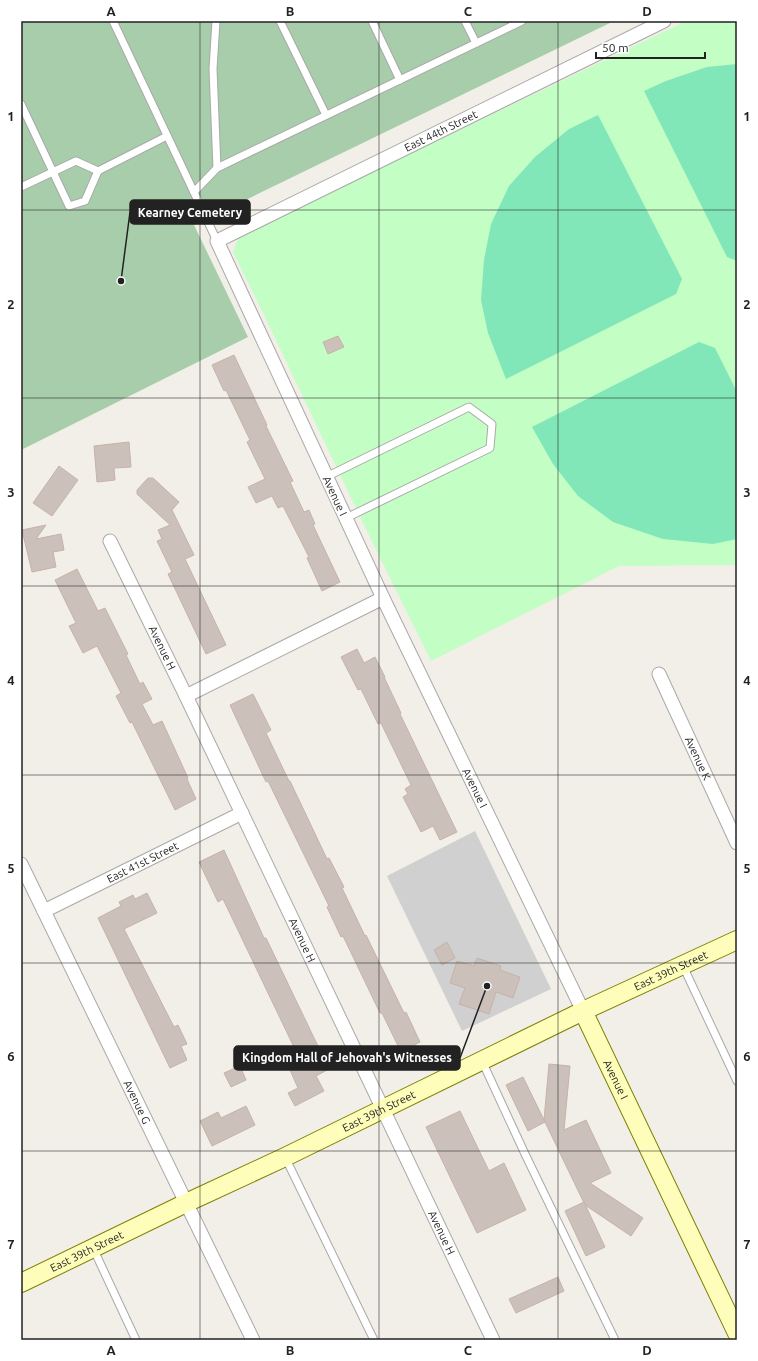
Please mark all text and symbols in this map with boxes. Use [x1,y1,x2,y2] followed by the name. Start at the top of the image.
[106,4,116,18] text: A
[286,4,295,18] text: B
[464,4,473,18] text: C
[642,4,652,18] text: D
[596,34,705,60] scale bar
[602,41,629,54] text: 50 m
[402,108,480,154] street label: East 44th Street
[7,109,15,123] text: 1
[743,109,751,123] text: 1
[130,200,250,224] callout: Kearney Cemetery
[138,206,243,219] text: Kearney Cemetery
[7,297,15,311] text: 2
[743,297,751,311] text: 2
[321,474,349,518] street label: Avenue I
[7,485,15,499] text: 3
[743,485,751,499] text: 3
[147,624,178,672] street label: Avenue H
[7,673,15,687] text: 4
[743,673,751,687] text: 4
[683,735,713,782] street label: Avenue K
[460,766,490,810] street label: Avenue I
[105,839,181,885] street label: East 41st Street
[7,861,15,875] text: 5
[743,861,751,875] text: 5
[287,916,318,964] street label: Avenue H
[632,948,710,993] street label: East 39th Street
[234,1046,460,1070] callout: Kingdom Hall of Jehovah's Witnesses
[7,1049,15,1063] text: 6
[743,1049,751,1063] text: 6
[242,1051,452,1064] text: Kingdom Hall of Jehovah's Witnesses
[601,1058,630,1101] street label: Avenue I
[121,1078,153,1126] street label: Avenue G
[340,1088,418,1134] street label: East 39th Street
[426,1209,457,1256] street label: Avenue H
[48,1228,126,1274] street label: East 39th Street
[7,1237,15,1251] text: 7
[743,1237,751,1251] text: 7
[106,1343,116,1357] text: A
[286,1343,295,1357] text: B
[464,1343,473,1357] text: C
[642,1343,652,1357] text: D

